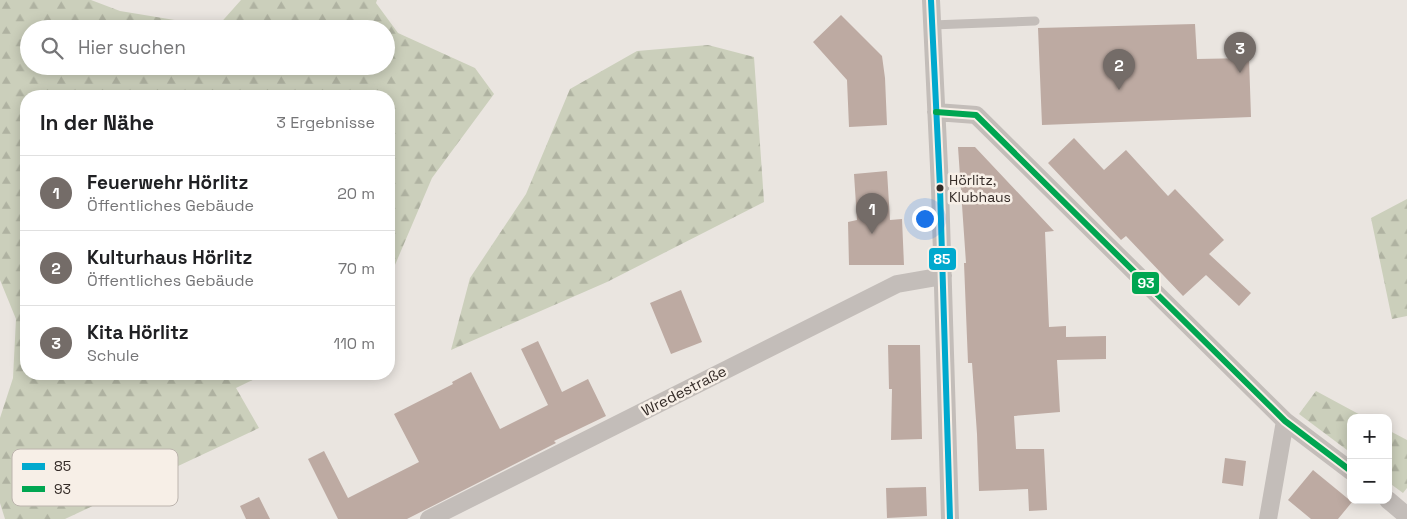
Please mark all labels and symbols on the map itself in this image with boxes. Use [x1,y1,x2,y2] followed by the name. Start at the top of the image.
[1224,32,1256,73] pin: 3
[1103,49,1135,90] pin: 2
[949,171,1011,206] place label: Hörlitz, Klubhaus
[935,183,945,193] marker: Hörlitz, Klubhaus
[856,193,888,234] pin: 1
[912,206,938,232] your location
[928,247,957,271] line badge: 85
[934,250,950,268] text: 85
[1131,271,1160,295] line badge: 93
[1137,274,1155,292] text: 93
[638,361,730,420] street label: Wredestraße
[12,449,178,506] legend
[54,457,71,475] text: 85
[54,480,71,498] text: 93

